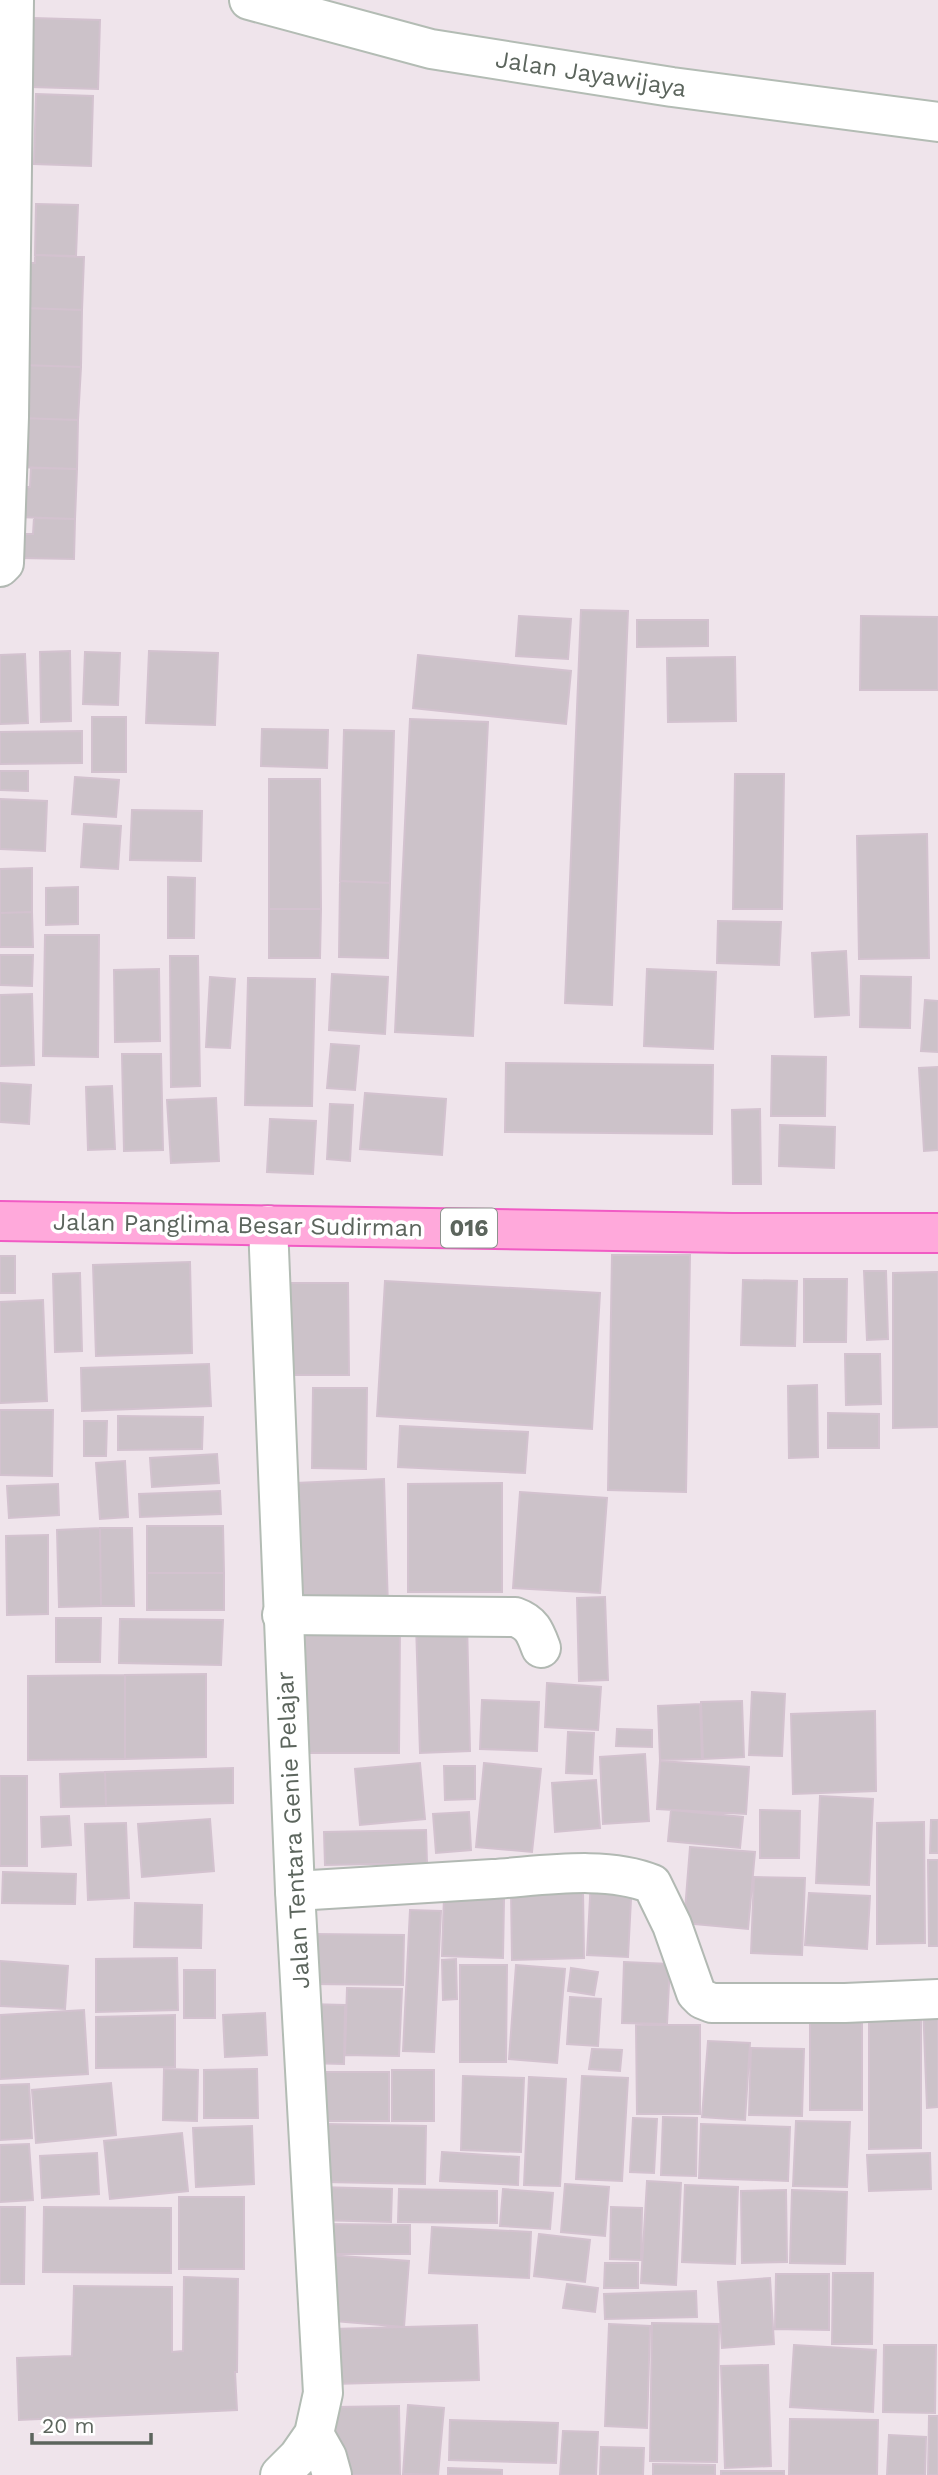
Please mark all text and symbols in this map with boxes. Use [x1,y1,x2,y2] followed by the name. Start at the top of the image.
[494,45,688,103] street label: Jalan Jayawijaya
[53,1208,423,1242] street label: Jalan Panglima Besar Sudirman
[441,1208,497,1247] road number: 016
[271,1670,315,1990] street label: Jalan Tentara Genie Pelajar
[32,2402,150,2446] scale bar
[42,2413,94,2438] text: 20 m

